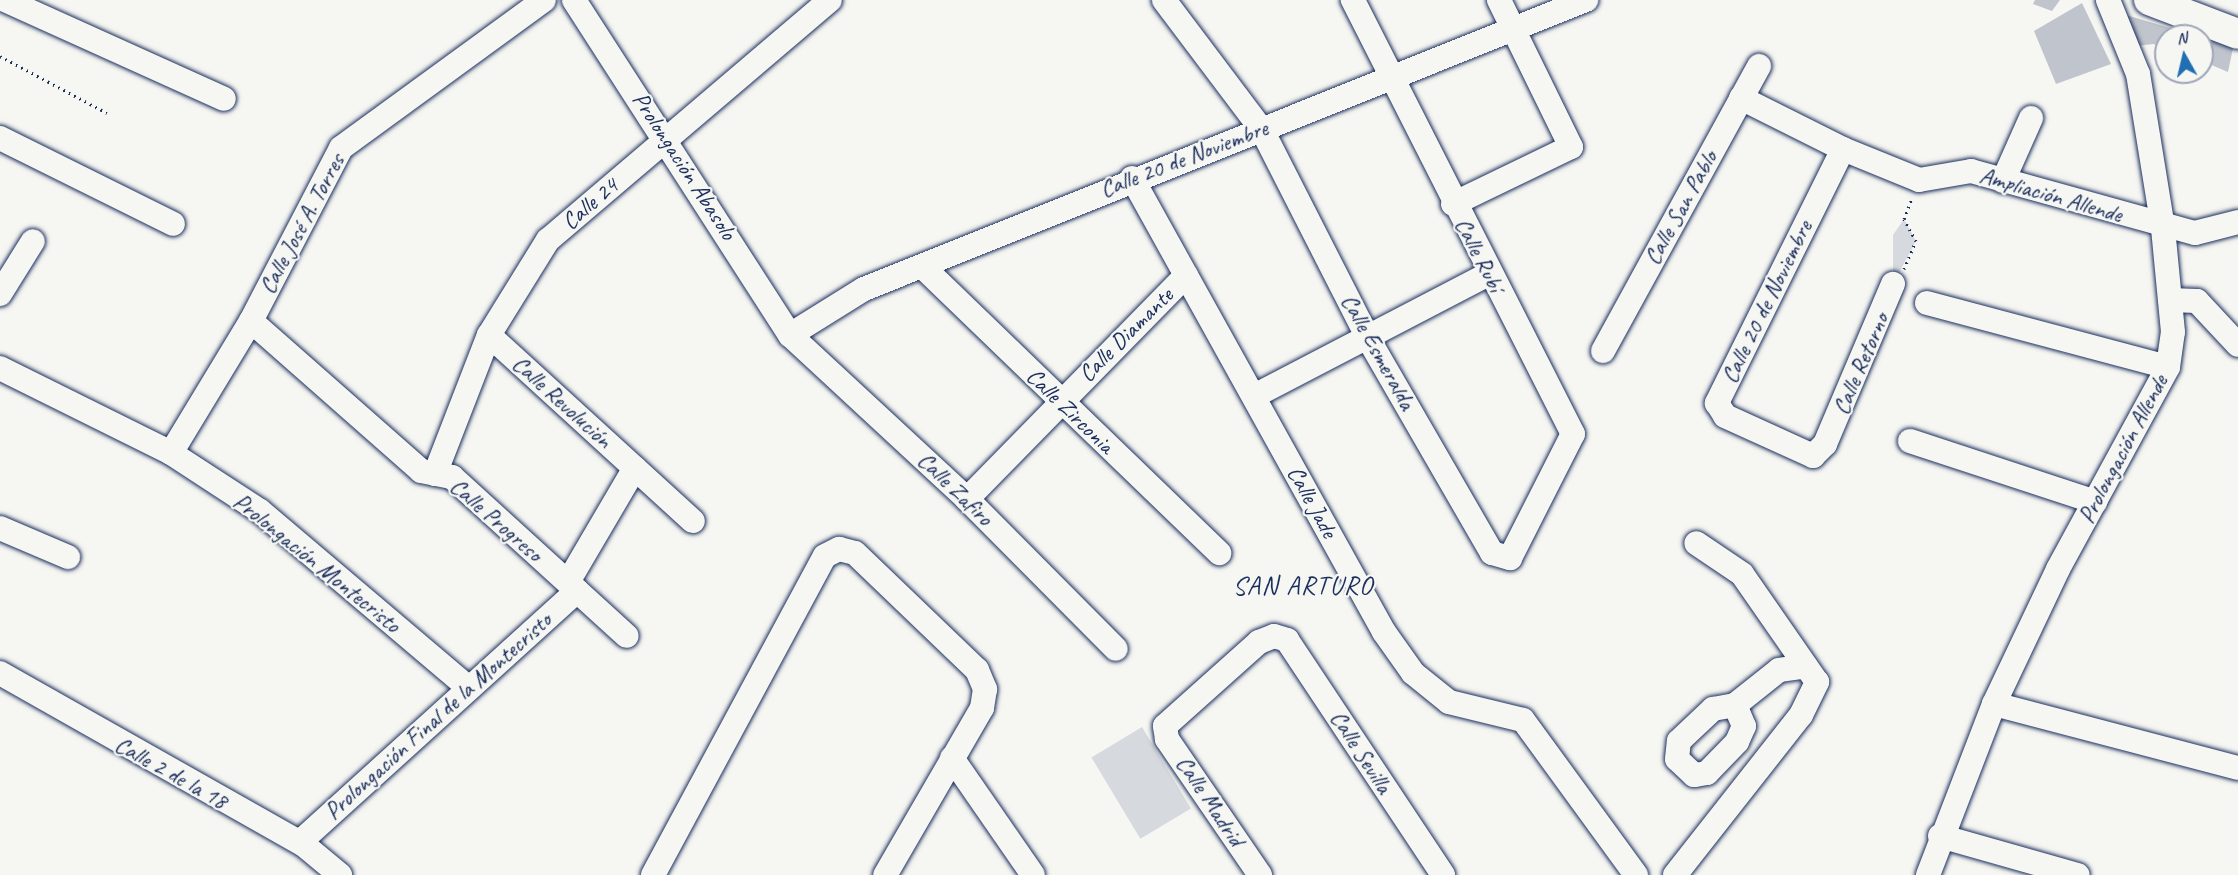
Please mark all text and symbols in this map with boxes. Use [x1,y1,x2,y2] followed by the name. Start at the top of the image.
[2154,24,2214,84] north arrow
[2175,28,2188,49] text: N
[626,87,742,245] street label: Prolongación Abasolo
[1095,114,1273,204] street label: Calle 20 de Noviembre
[1638,146,1724,270] street label: Calle San Pablo
[253,149,351,299] street label: Calle José A. Torres
[1976,161,2126,229] street label: Ampliación Allende
[556,172,624,236] street label: Calle 24
[1448,213,1510,297] street label: Calle Rubí
[1715,215,1819,389] street label: Calle 20 de Noviembre
[1073,282,1179,388] street label: Calle Diamante
[1334,289,1422,415] street label: Calle Esmeralda
[1827,309,1895,419] street label: Calle Retorno
[506,349,618,455] street label: Calle Revolución
[1020,362,1120,460] street label: Calle Zirconia
[2072,370,2174,528] street label: Prolongación Allende
[911,446,999,532] street label: Calle Zafiro
[1280,461,1344,543] street label: Calle Jade
[444,472,548,568] street label: Calle Progreso
[228,487,406,639] street label: Prolongación Montecristo
[1234,570,1372,602] district label: SAN ARTURO
[318,606,558,826] street label: Prolongación Final de la Montecristo
[1324,705,1398,799] street label: Calle Sevilla
[109,730,233,816] street label: Calle 2 de la 18
[1169,750,1251,852] street label: Calle Madrid

